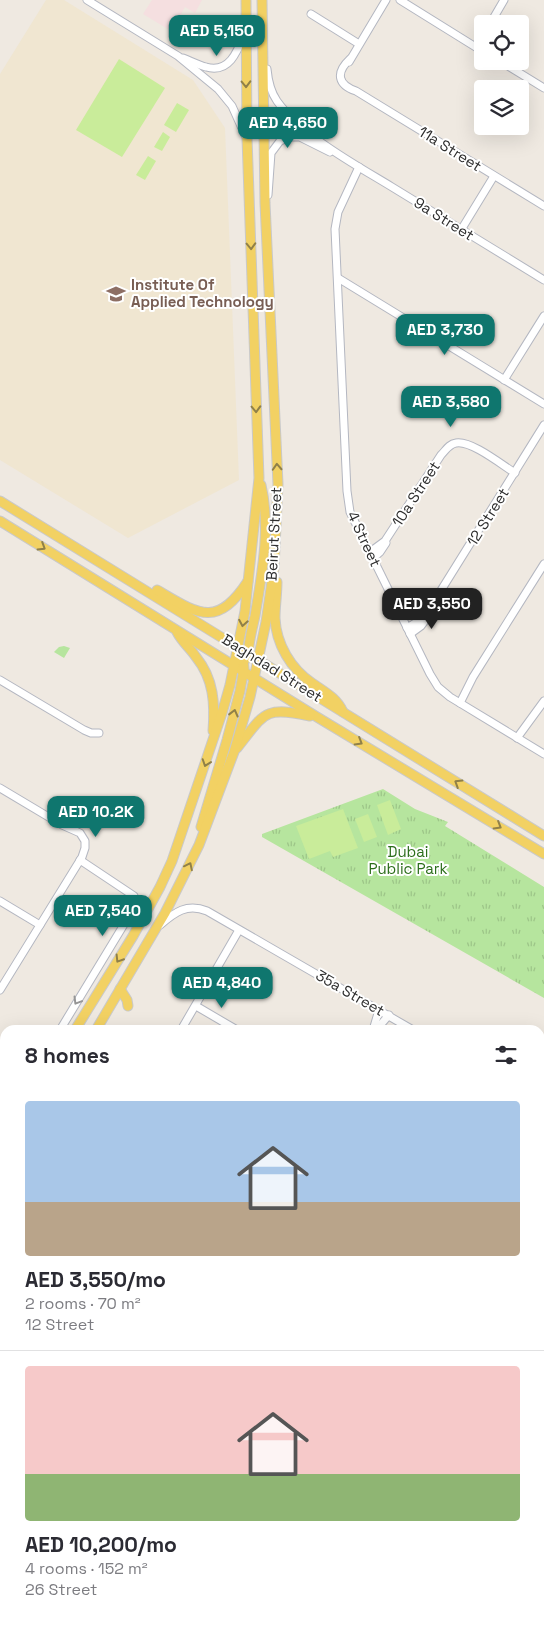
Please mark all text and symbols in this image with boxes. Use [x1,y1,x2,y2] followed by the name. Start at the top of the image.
[160,15,274,57] pin: AED 5,150
[474,15,529,135] map controls
[474,15,529,70] button: locate
[180,20,254,41] text: AED 5,150
[241,80,251,88] one-way arrow
[474,80,529,135] button: layers
[231,106,345,149] pin: AED 4,650
[249,112,327,133] text: AED 4,650
[415,122,485,175] street label: 11a Street
[411,193,478,245] street label: 9a Street
[245,242,256,250] one-way arrow
[131,275,274,311] place label: Institute Of Applied Technology
[105,283,127,305] school or university icon: Institute Of Applied Technology
[388,314,502,356] pin: AED 3,730
[407,319,483,340] text: AED 3,730
[394,386,508,428] pin: AED 3,580
[412,391,490,412] text: AED 3,580
[251,405,262,413] one-way arrow
[387,457,444,530] street label: 10a Street
[271,463,282,471] one-way arrow
[462,484,513,549] street label: 12 Street
[262,486,285,581] street label: Beirut Street
[343,508,386,570] street label: 4 Street
[36,540,45,550] one-way arrow
[375,588,489,630] pin: AED 3,550
[393,593,471,614] text: AED 3,550
[239,618,249,627] one-way arrow
[219,629,326,706] street label: Baghdad Street
[228,709,239,718] one-way arrow
[353,736,362,746] one-way arrow
[202,758,212,767] one-way arrow
[454,780,463,790] one-way arrow
[39,796,153,838] pin: AED 10.2K
[58,801,134,822] text: AED 10.2K
[493,819,502,829] one-way arrow
[368,842,448,878] park label: Dubai Public Park
[182,862,192,871] one-way arrow
[46,894,160,937] pin: AED 7,540
[65,900,141,921] text: AED 7,540
[116,953,126,962] one-way arrow
[312,965,388,1020] street label: 35a Street
[165,966,279,1009] pin: AED 4,840
[183,972,261,993] text: AED 4,840
[73,996,83,1005] one-way arrow
[492,1041,520,1069] icon: filters
[25,1042,110,1069] text: 8 homes
[228,1133,318,1223] icon: home
[25,1266,166,1293] text: AED 3,550/mo
[25,1293,141,1314] text: 2 rooms · 70 m²
[25,1314,94,1335] text: 12 Street
[228,1399,318,1489] icon: home
[25,1531,177,1558] text: AED 10,200/mo
[25,1558,148,1579] text: 4 rooms · 152 m²
[25,1579,97,1600] text: 26 Street

